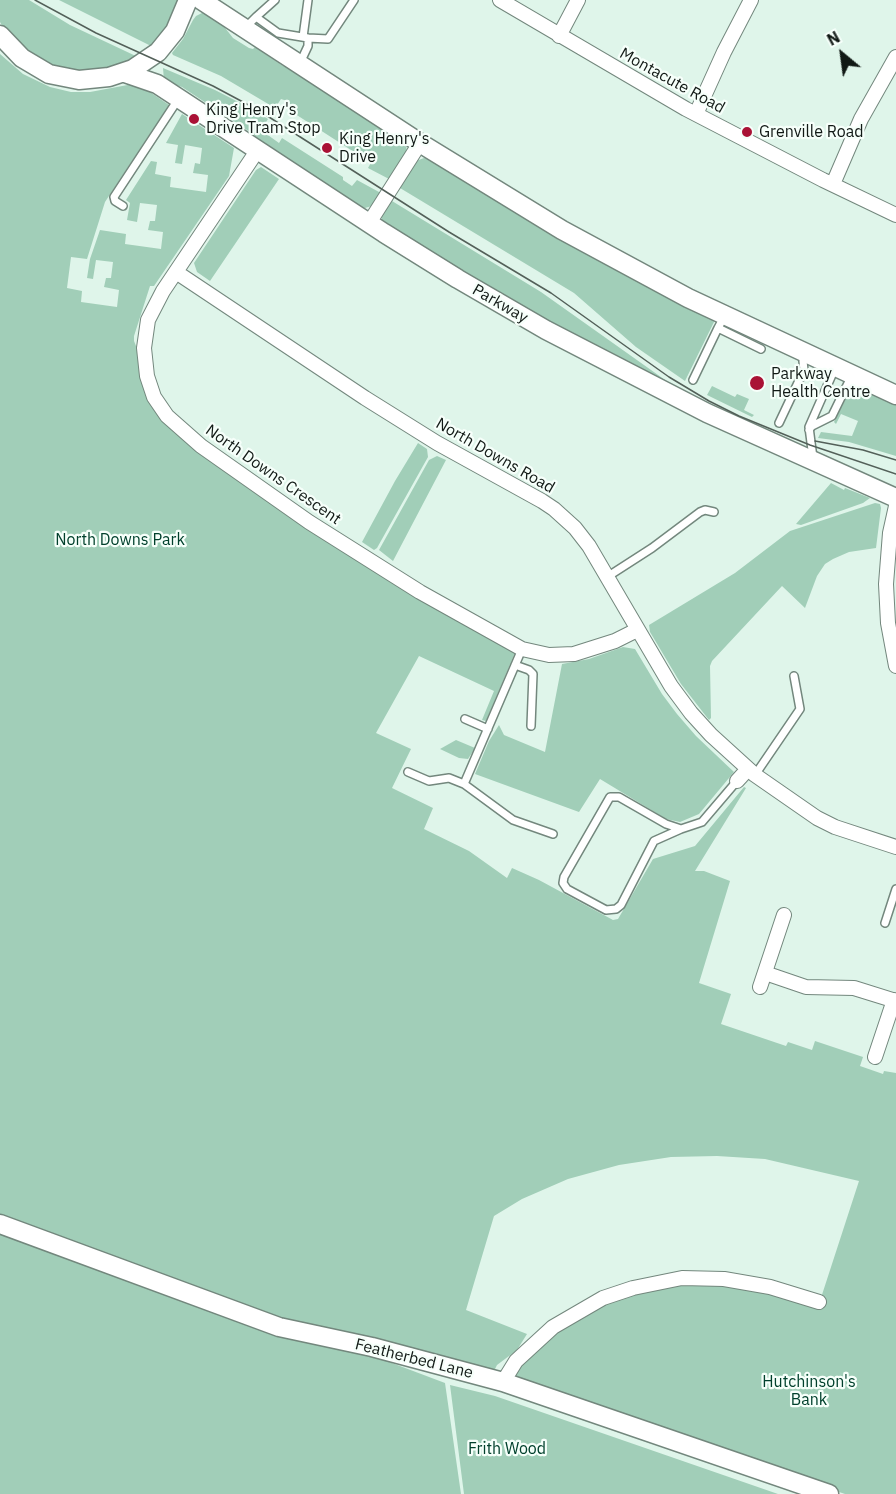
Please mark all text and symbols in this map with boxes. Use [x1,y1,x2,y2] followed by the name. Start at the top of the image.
[812,24,872,84] north arrow
[823,27,843,50] text: N
[616,44,728,118] street label: Montacute Road
[206,100,321,138] place label: King Henry's Drive Tram Stop
[187,112,201,126] marker: King Henry's Drive Tram Stop
[759,122,863,142] place label: Grenville Road
[740,125,754,139] marker: Grenville Road
[339,129,430,167] place label: King Henry's Drive
[320,141,334,155] marker: King Henry's Drive
[469,280,531,328] street label: Parkway
[771,364,870,402] place label: Parkway Health Centre
[748,374,766,392] marker: Parkway Health Centre
[432,414,558,498] street label: North Downs Road
[202,421,344,529] street label: North Downs Crescent
[55,530,185,550] park label: North Downs Park
[353,1335,475,1383] street label: Featherbed Lane
[762,1372,856,1410] park label: Hutchinson's Bank
[468,1439,546,1459] park label: Frith Wood

